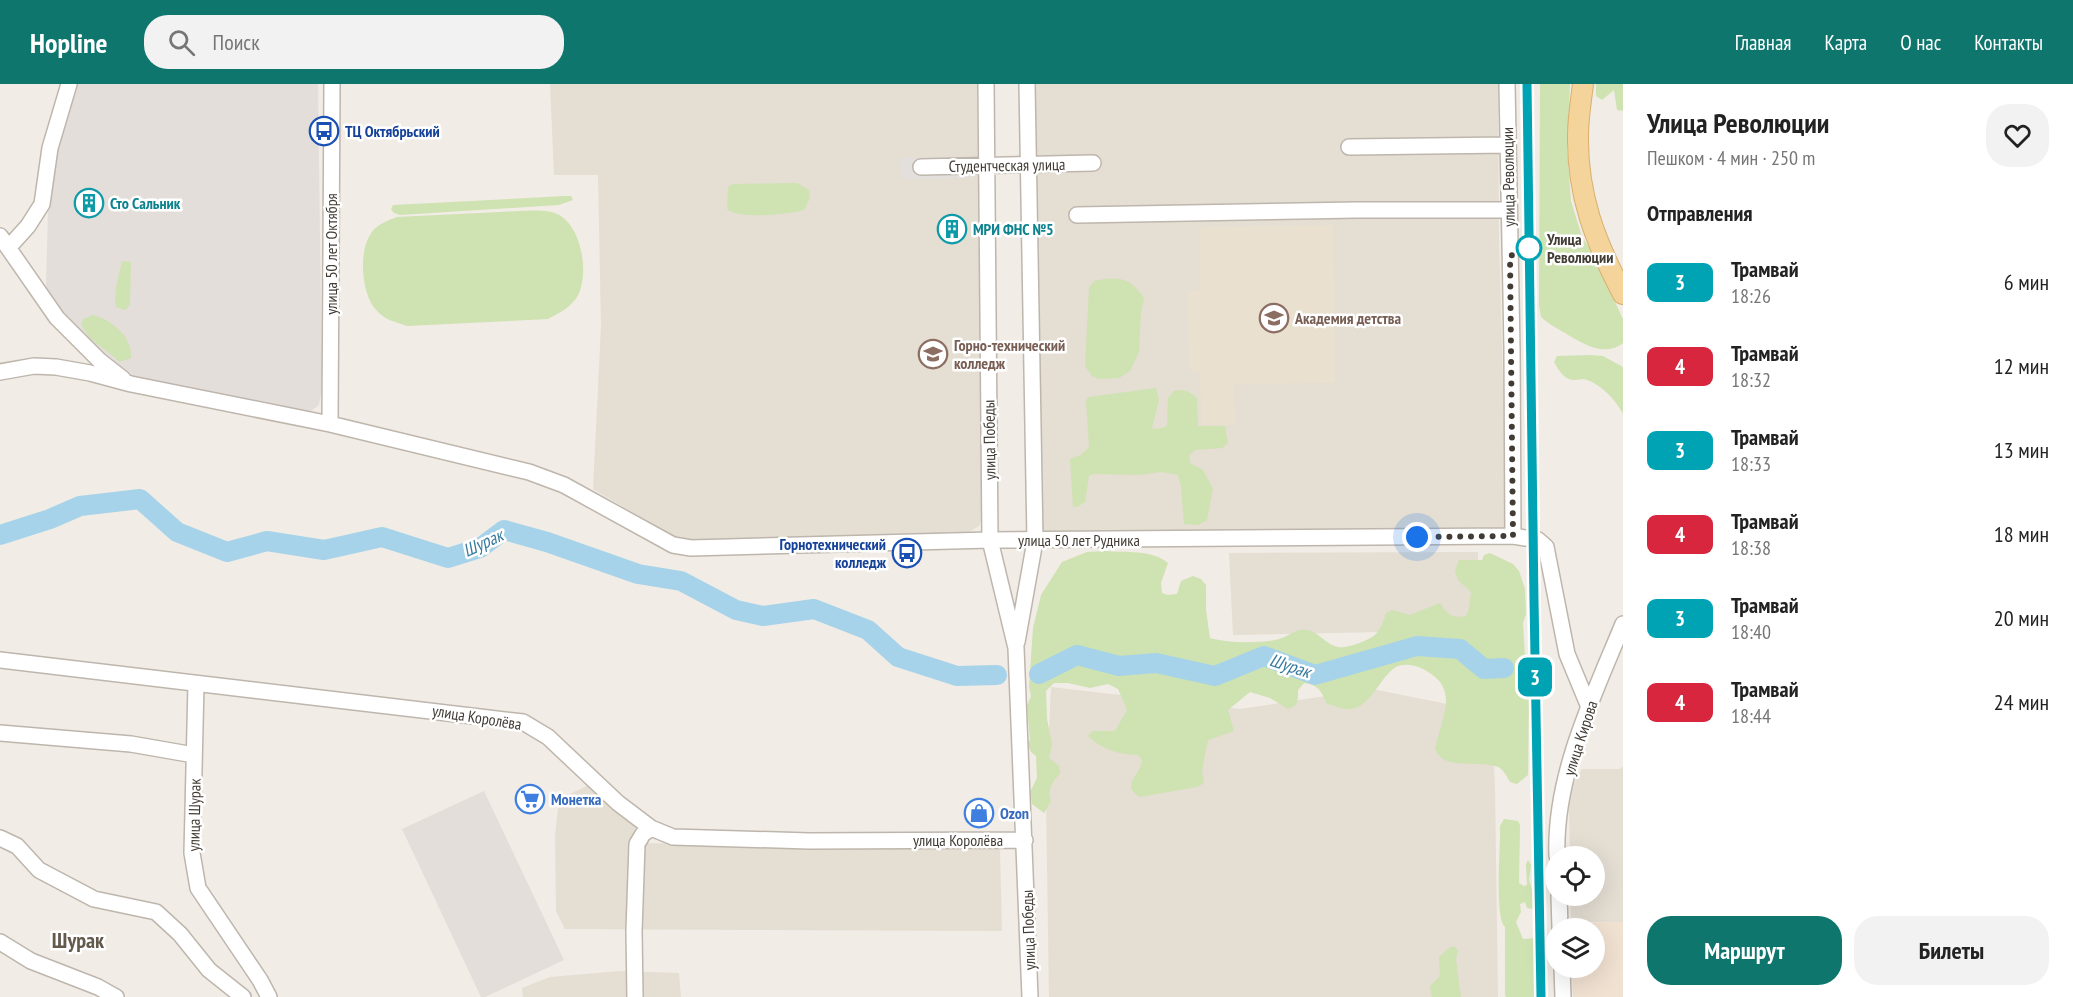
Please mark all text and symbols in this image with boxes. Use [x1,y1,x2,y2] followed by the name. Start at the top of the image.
[144,15,564,69] search box
[30,24,108,61] text: Hopline
[165,26,198,59] icon: search
[213,28,260,56] text: Поиск
[1735,29,1791,56] text: Главная
[1824,29,1867,56] text: Карта
[1900,29,1941,56] text: О нас
[1974,29,2043,56] text: Контакты
[1647,104,1829,141] text: Улица Революции
[1986,104,2049,167] button: heart
[308,115,340,147] bus stop icon: ТЦ Октябрьский
[345,121,440,141] place label: ТЦ Октябрьский
[1497,127,1519,227] street label: улица Революции
[1647,145,1815,171] text: Пешком · 4 мин · 250 m
[949,154,1065,176] street label: Студентческая улица
[73,187,105,219] building icon: Сто Сальник
[110,193,181,213] place label: Сто Сальник
[321,193,341,315] street label: улица 50 лет Октября
[1647,199,1753,227] text: Отправления
[936,213,968,245] building icon: МРИ ФНС №5
[973,219,1054,239] place label: МРИ ФНС №5
[1546,229,1613,267] place label: Улица Революции
[1516,235,1542,261] marker: Улица Революции
[1731,255,1799,283] text: Трамвай
[2004,268,2049,296] text: 6 мин
[1675,269,1685,296] text: 3
[1731,283,1771,309] text: 18:26
[1258,302,1290,334] school or university icon: Академия детства
[1294,308,1401,328] place label: Академия детства
[954,335,1065,373] place label: Горно-технический колледж
[917,338,949,370] school or university icon: Горно-технический колледж
[1731,339,1799,367] text: Трамвай
[1994,352,2049,380] text: 12 мин
[1675,353,1685,380] text: 4
[1731,367,1771,393] text: 18:32
[978,400,1000,480] street label: улица Победы
[1731,423,1799,451] text: Трамвай
[1994,436,2049,464] text: 13 мин
[1675,437,1685,464] text: 3
[1731,451,1771,477] text: 18:33
[1731,507,1799,535] text: Трамвай
[1994,520,2049,548] text: 18 мин
[1675,521,1685,548] text: 4
[1402,522,1432,552] your location
[459,523,508,562] water label: Шурак
[1018,530,1140,550] street label: улица 50 лет Рудника
[780,534,887,572] place label: Горнотехнический колледж
[1731,535,1771,561] text: 18:38
[891,537,923,569] bus stop icon: Горнотехнический колледж
[1731,591,1799,619] text: Трамвай
[1994,604,2049,632] text: 20 мин
[1675,605,1685,632] text: 3
[1731,619,1771,645] text: 18:40
[1267,648,1315,683] water label: Шурак
[1516,658,1555,696] line badge: 3
[1530,664,1540,691] text: 3
[1731,675,1799,703] text: Трамвай
[1994,688,2049,716] text: 24 мин
[1675,689,1685,716] text: 4
[1558,698,1602,778] street label: улица Кирова
[431,700,523,734] street label: улица Королёва
[1731,703,1771,729] text: 18:44
[183,778,205,852] street label: улица Шурак
[514,783,546,815] supermarket icon: Монетка
[551,789,602,809] place label: Монетка
[963,797,995,829] shop icon: Ozon
[1000,803,1029,823] place label: Ozon
[913,830,1003,850] street label: улица Королёва
[1545,846,1605,978] map controls
[1545,846,1605,906] button: locate
[1017,889,1039,971] street label: улица Победы
[1647,916,1842,985] button: Маршрут
[1854,916,2049,985] button: Билеты
[1545,918,1605,978] button: layers
[52,926,105,954] district label: Шурак

